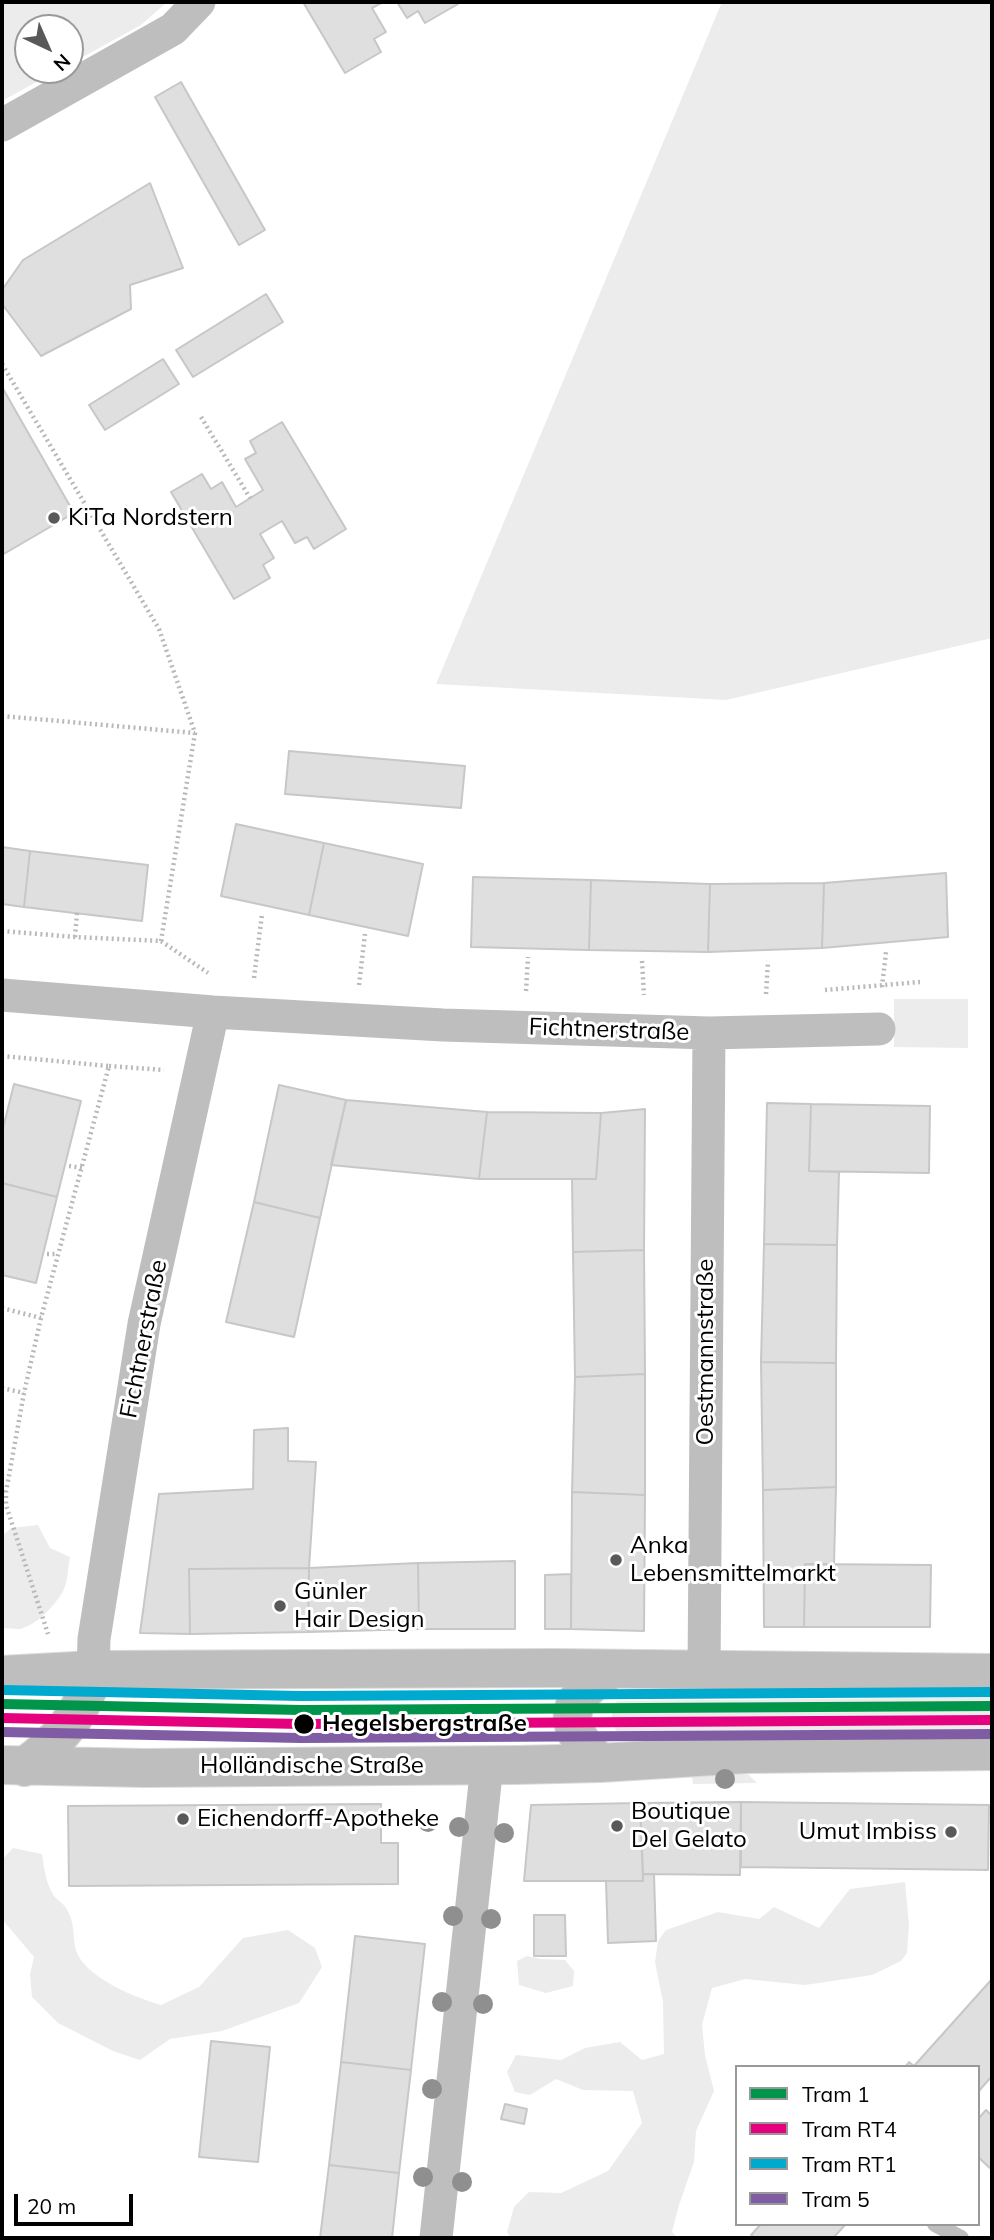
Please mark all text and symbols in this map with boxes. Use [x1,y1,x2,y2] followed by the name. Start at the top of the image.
[14,14,84,84] north arrow
[49,49,76,76] text: N
[68,504,233,532] place label: KiTa Nordstern
[46,510,62,526] marker: KiTa Nordstern
[528,1013,690,1047] street label: Fichtnerstraße
[115,1257,173,1421] street label: Fichtnerstraße
[692,1259,720,1445] street label: Oestmannstraße
[630,1532,836,1588] place label: Anka Lebensmittelmarkt
[608,1552,624,1568] marker: Anka Lebensmittelmarkt
[294,1578,425,1634] place label: Günler Hair Design
[272,1598,288,1614] marker: Günler Hair Design
[322,1710,527,1738] place label: Hegelsbergstraße
[292,1712,316,1736] marker: Hegelsbergstraße
[200,1752,424,1780] street label: Holländische Straße
[631,1798,747,1854] place label: Boutique Del Gelato
[197,1805,439,1833] place label: Eichendorff-Apotheke
[175,1811,191,1827] marker: Eichendorff-Apotheke
[609,1818,625,1834] marker: Boutique Del Gelato
[799,1818,937,1846] place label: Umut Imbiss
[943,1824,959,1840] marker: Umut Imbiss
[735,2065,980,2226] legend
[802,2081,870,2107] text: Tram 1
[802,2116,897,2142] text: Tram RT4
[802,2151,897,2177] text: Tram RT1
[18,2180,136,2224] scale bar
[802,2186,870,2212] text: Tram 5
[27,2193,76,2219] text: 20 m

